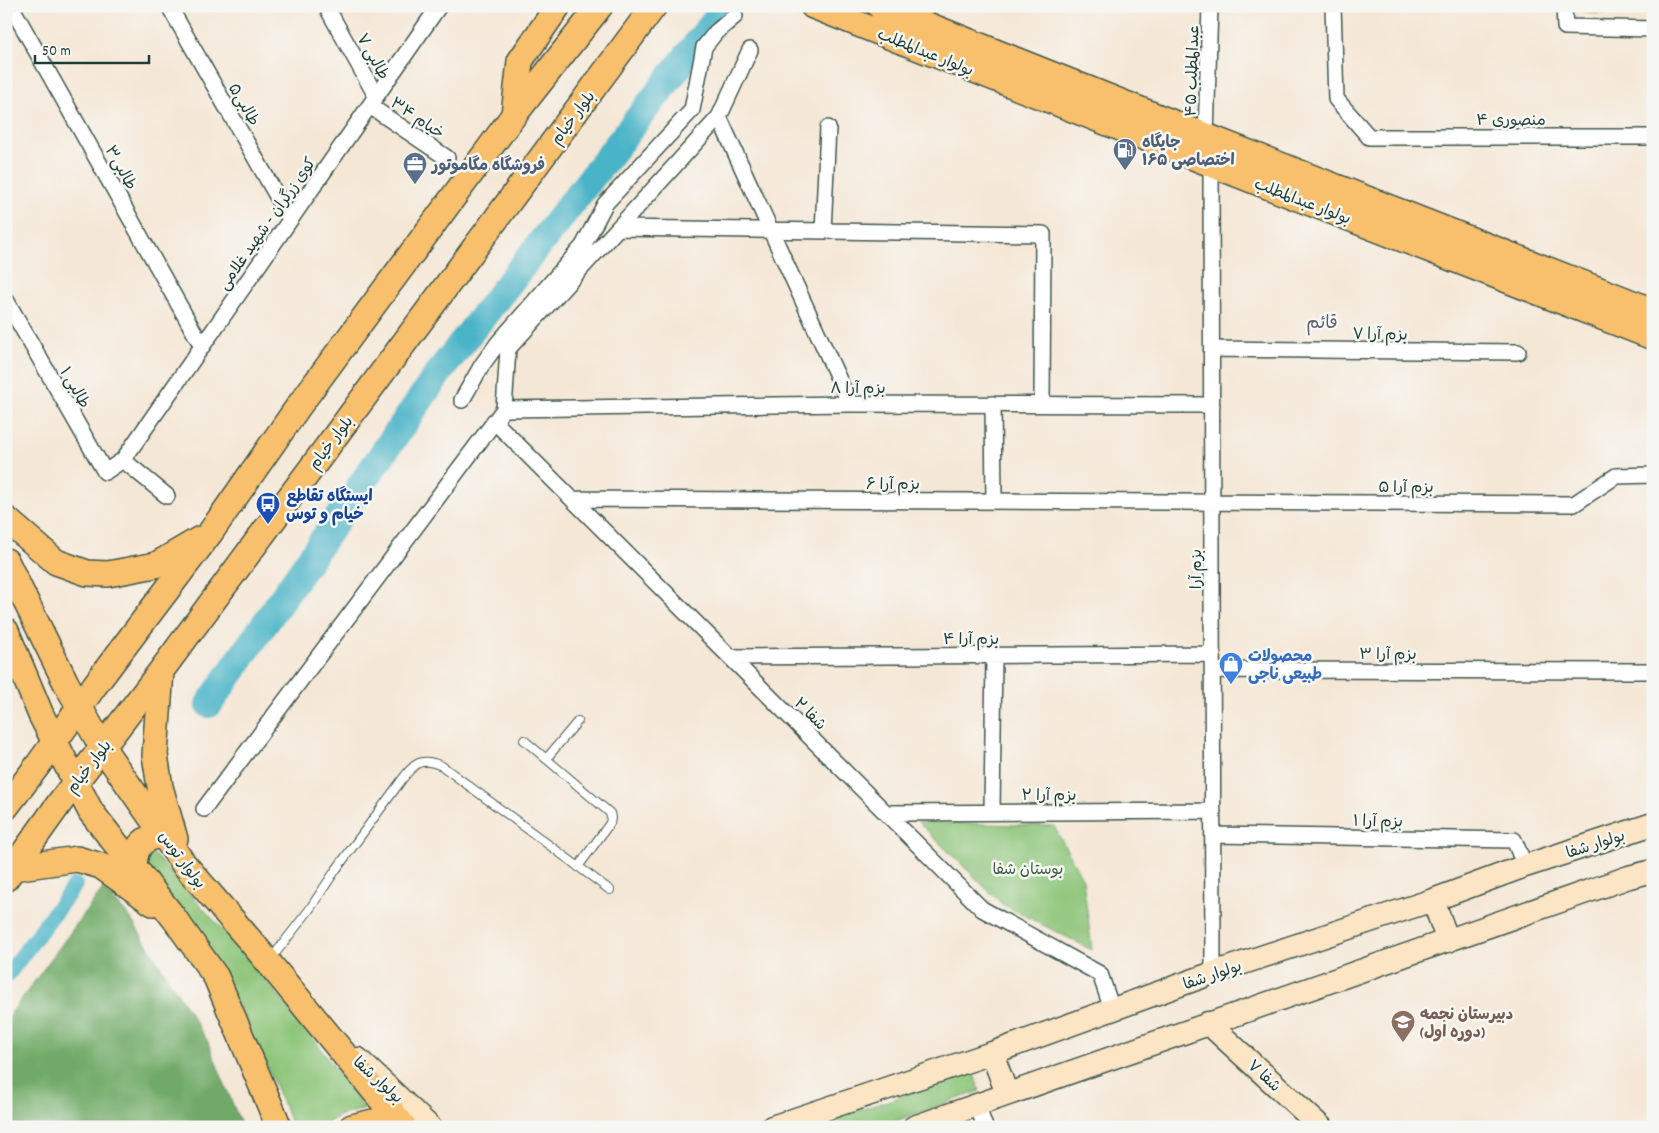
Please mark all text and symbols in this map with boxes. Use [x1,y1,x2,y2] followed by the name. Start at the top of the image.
[873,24,977,83] street label: بولوار عبدالمطلب
[1180,25,1207,117] street label: عبدالمطلب ۴۵
[350,30,394,85] street label: طالبی ۷
[35,32,149,64] scale bar
[42,41,71,63] text: 50 m
[221,80,264,131] street label: طالبی۵
[546,87,602,150] street label: بلوار خیام
[385,93,448,146] street label: خیام ۳۴
[1476,110,1546,133] street label: منصوری ۴
[1142,132,1235,173] place label: جایگاه اختصاصی ۱۶۵
[1112,137,1138,171] fuel station icon: جایگاه اختصاصی ۱۶۵
[98,142,142,195] street label: طالبی۳
[402,151,428,185] office icon: فروشگاه مگاموتور
[213,153,323,296] street label: کوی زرگران - شهید غلامی
[430,155,545,178] place label: فروشگاه مگاموتور
[1250,173,1354,231] street label: بولوار عبدالمطلب
[1306,312,1338,337] district label: قائم
[1352,324,1408,347] street label: بزم آرا ۷
[53,363,95,413] street label: طالبی ۱
[830,378,886,401] street label: بزم آرا ۸
[304,412,360,475] street label: بلوار خیام
[866,474,920,497] street label: بزم آرا ۶
[1378,477,1434,500] street label: بزم آرا ۵
[286,486,373,527] place label: ایستگاه تقاطع خیام و توس
[255,491,281,525] bus stop icon: ایستگاه تقاطع خیام و توس
[1186,549,1209,589] street label: بزم آرا
[943,629,999,652] street label: بزم آرا ۴
[1359,644,1417,667] street label: بزم آرا ۳
[1248,646,1322,687] place label: محصولات طبیعی ناجی
[1218,651,1244,685] shop icon: محصولات طبیعی ناجی
[788,693,831,736] street label: شفا ۲
[62,736,118,799] street label: بلوار خیام
[1021,785,1077,808] street label: بزم آرا ۲
[1353,811,1403,834] street label: بزم آرا ۱
[1563,825,1628,866] street label: بولوار شفا
[152,827,210,894] street label: بولوار توس
[992,859,1064,882] park label: بوستان شفا
[1180,956,1245,997] street label: بولوار شفا
[1420,1004,1513,1045] place label: دبیرستان نجمه (دوره اول)
[1390,1009,1416,1043] school or university icon: دبیرستان نجمه (دوره اول)
[347,1052,408,1110] street label: بولوار شفا
[1241,1055,1285,1098] street label: شفا ۷

